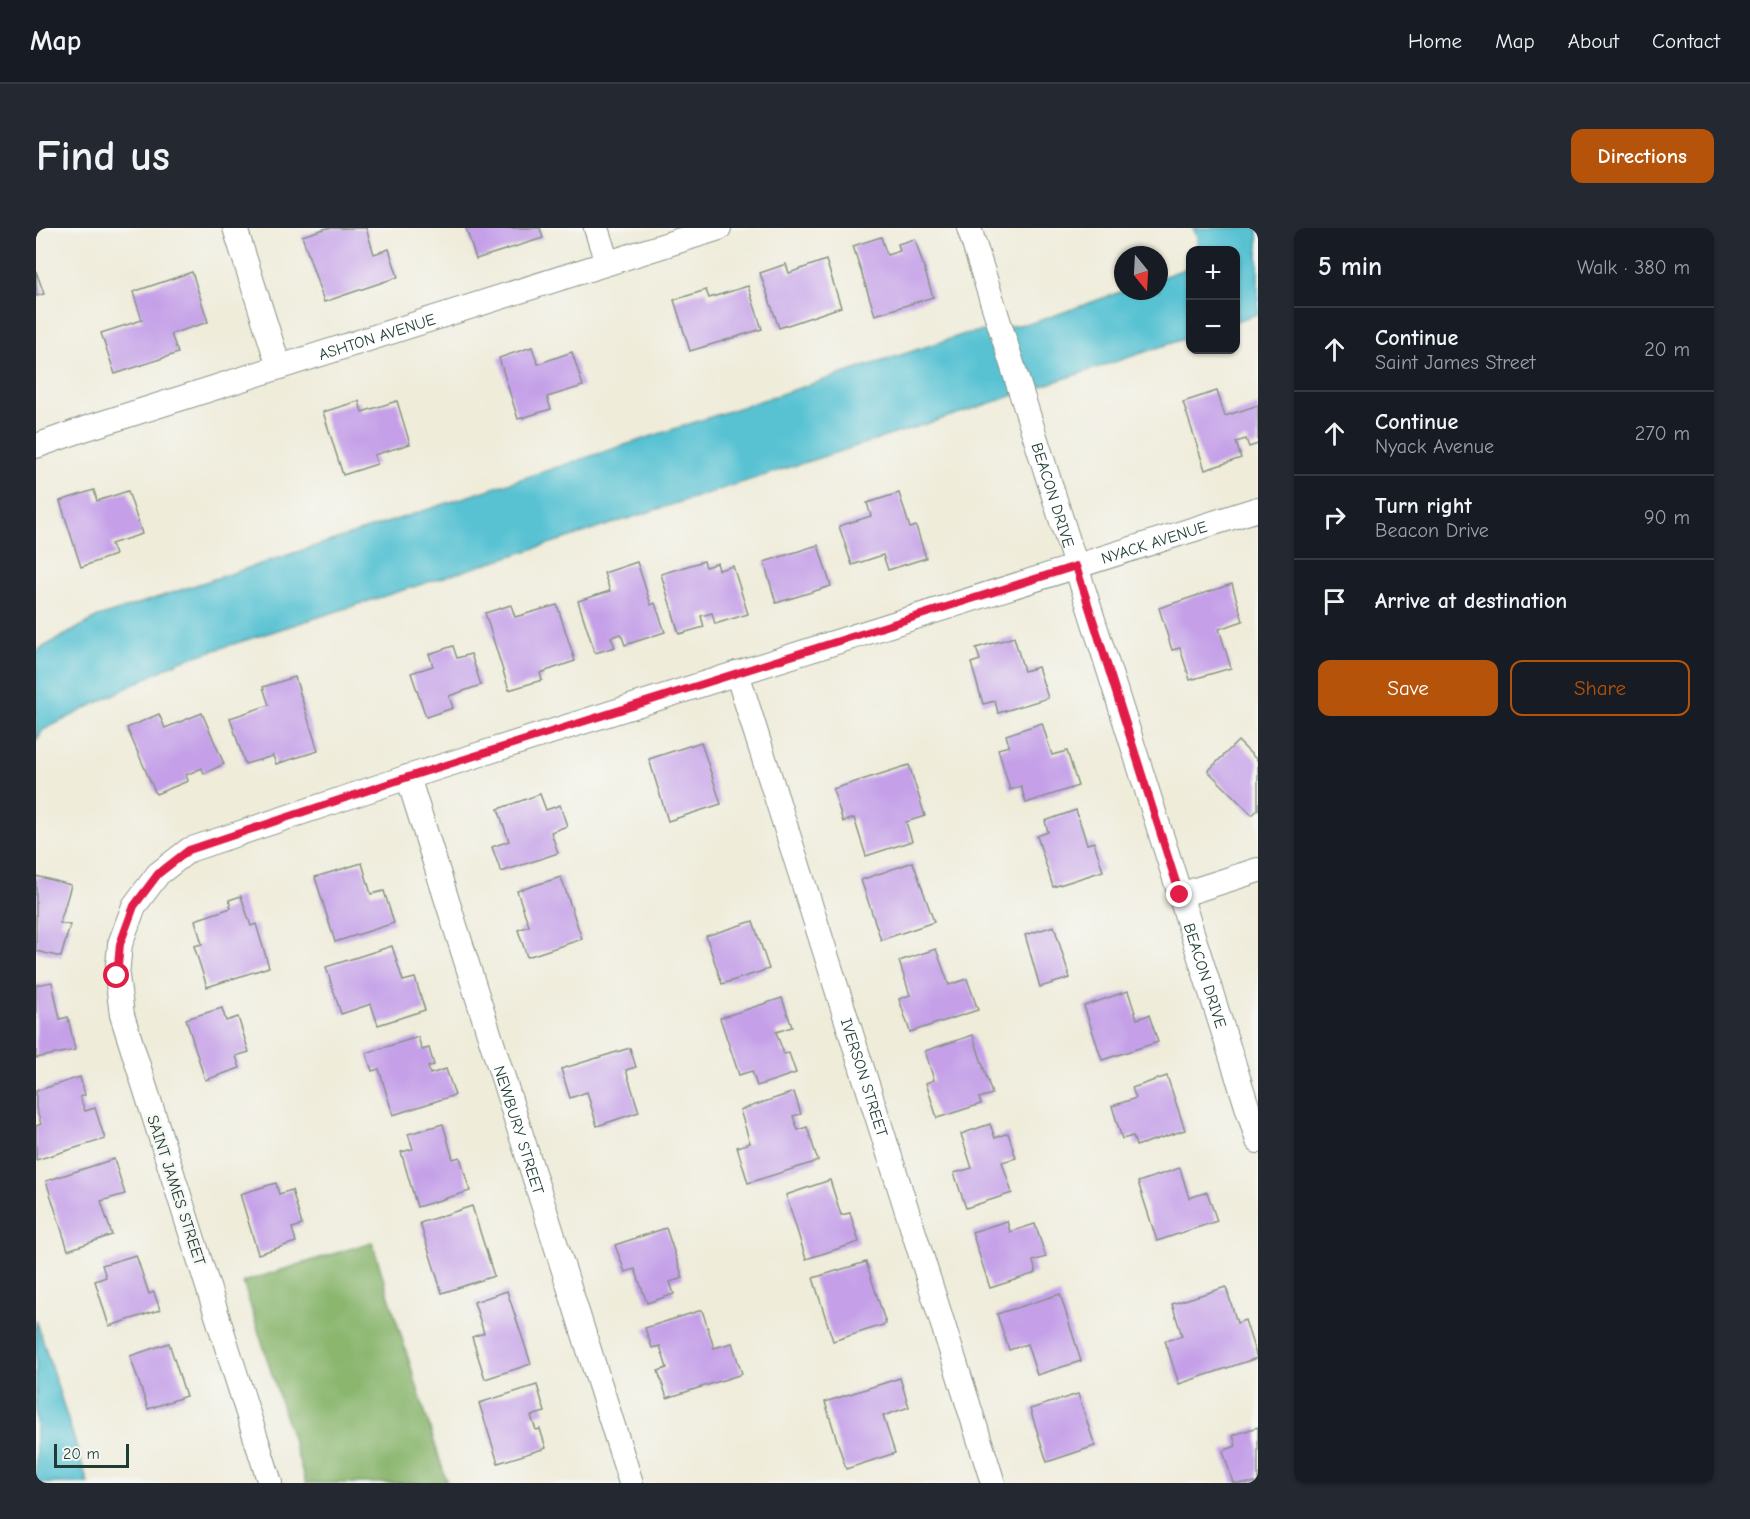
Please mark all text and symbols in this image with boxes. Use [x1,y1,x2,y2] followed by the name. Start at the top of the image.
[30,25,81,57] text: Map
[1408,29,1462,53] text: Home
[1495,29,1535,53] text: Map
[1568,29,1619,53] text: About
[1652,29,1720,53] text: Contact
[1571,129,1714,183] button: Directions
[36,132,170,181] text: Find us
[1114,246,1168,300] north arrow
[1186,246,1240,354] map controls
[1186,246,1240,300] button: +
[1318,252,1382,282] text: 5 min
[1577,256,1690,279] text: Walk · 380 m
[1186,300,1240,354] button: −
[316,310,438,364] street label: ASHTON AVENUE
[1375,325,1458,351] text: Continue
[1318,333,1351,366] icon: ahead
[1644,338,1690,361] text: 20 m
[1375,351,1535,374] text: Saint James Street
[1375,409,1458,435] text: Continue
[1318,417,1351,450] icon: ahead
[1635,422,1690,445] text: 270 m
[1375,435,1494,458] text: Nyack Avenue
[1028,441,1078,550] street label: BEACON DRIVE
[1375,493,1472,519] text: Turn right
[1318,501,1351,534] icon: right
[1644,506,1690,529] text: 90 m
[1099,518,1210,568] street label: NYACK AVENUE
[1375,519,1489,542] text: Beacon Drive
[1318,585,1351,618] icon: arrive
[1375,588,1567,614] text: Arrive at destination
[1318,660,1498,716] button: Save
[1510,660,1690,716] button: Share
[1166,881,1192,907] route end
[1180,921,1230,1031] street label: BEACON DRIVE
[103,962,129,988] route start
[837,1016,891,1140] street label: IVERSON STREET
[490,1064,547,1197] street label: NEWBURY STREET
[143,1113,209,1268] street label: SAINT JAMES STREET
[54,1441,129,1468] scale bar
[63,1445,100,1463] text: 20 m

